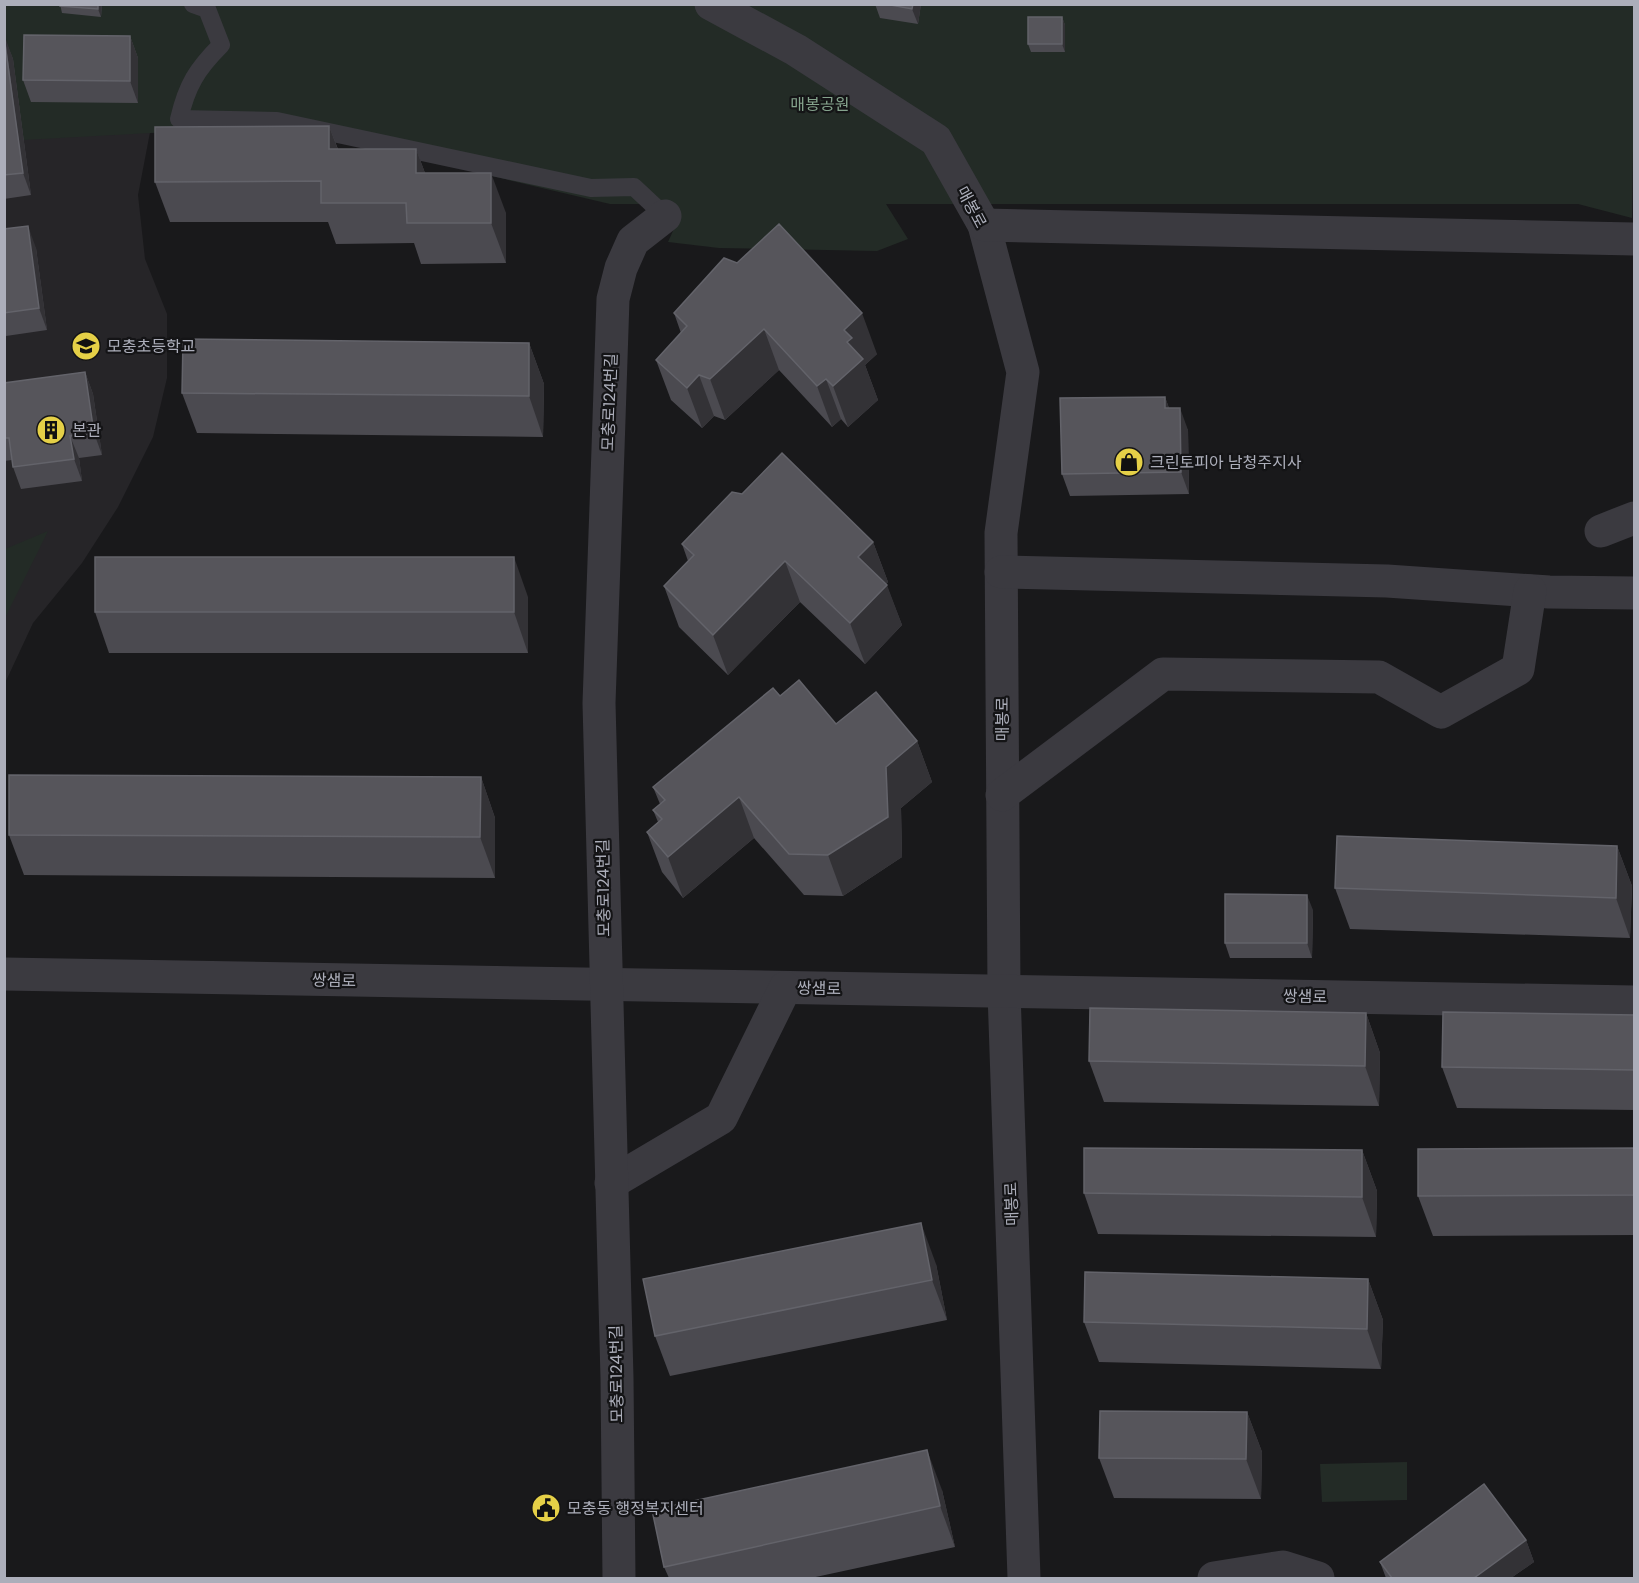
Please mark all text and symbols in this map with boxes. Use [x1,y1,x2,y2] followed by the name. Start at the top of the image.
[791,93,849,116] park label: 매봉공원
[951,182,992,232] street label: 매봉로
[70,330,102,362] school or university icon: 모충초등학교
[107,335,195,358] place label: 모충초등학교
[596,353,623,451] street label: 모충로124번길
[35,414,67,446] building icon: 본관
[72,419,102,442] place label: 본관
[1113,446,1145,478] shop icon: 크린토피아 남청주지사
[1150,451,1302,474] place label: 크린토피아 남청주지사
[991,697,1014,741] street label: 매봉로
[591,839,616,937] street label: 모충로124번길
[312,969,357,992] street label: 쌍샘로
[797,977,842,1000] street label: 쌍샘로
[1283,985,1328,1008] street label: 쌍샘로
[999,1181,1024,1226] street label: 매봉로
[604,1325,629,1423] street label: 모충로124번길
[530,1492,562,1524] public building icon: 모충동 행정복지센터
[567,1497,704,1520] place label: 모충동 행정복지센터

